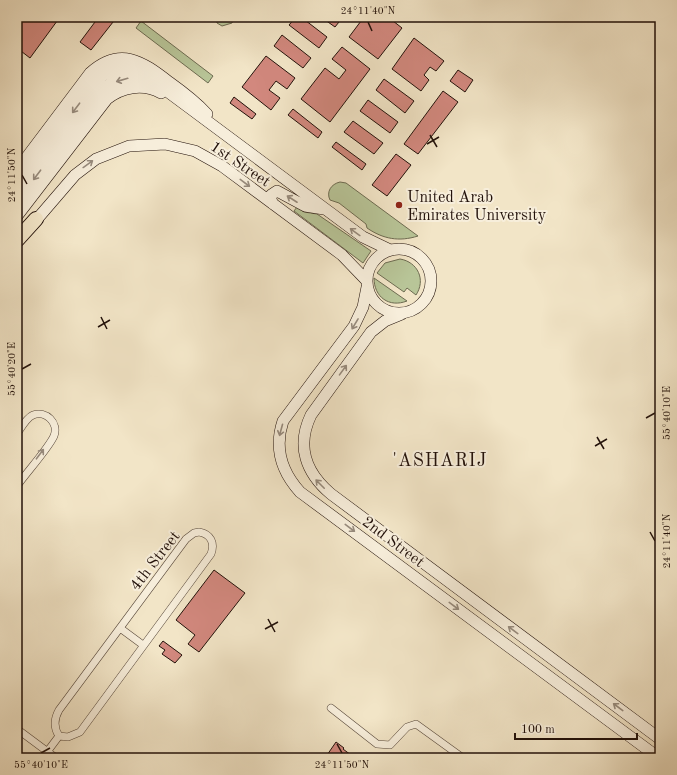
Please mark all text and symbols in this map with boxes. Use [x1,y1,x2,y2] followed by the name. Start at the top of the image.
[341,6,396,16] text: 24°11'40"N
[116,77,129,84] one-way arrow
[71,103,80,114] one-way arrow
[207,139,273,191] street label: 1st Street
[7,147,17,202] text: 24°11'50"N
[82,160,93,169] one-way arrow
[33,170,41,181] one-way arrow
[239,179,250,187] one-way arrow
[407,190,547,224] place label: United Arab Emirates University
[287,195,298,203] one-way arrow
[394,200,404,210] marker: United Arab Emirates University
[350,228,361,236] one-way arrow
[351,318,359,329] one-way arrow
[7,342,17,396] text: 55°40'20"E
[339,365,347,376] one-way arrow
[662,386,672,440] text: 55°40'10"E
[277,423,284,436] one-way arrow
[36,449,45,460] one-way arrow
[393,452,487,470] district label: 'ASHARIJ
[315,479,325,489] one-way arrow
[662,513,672,568] text: 24°11'40"N
[359,514,427,571] street label: 2nd Street
[344,524,355,533] one-way arrow
[128,528,184,594] street label: 4th Street
[448,602,459,610] one-way arrow
[508,625,519,634] one-way arrow
[612,703,623,711] one-way arrow
[515,715,637,741] scale bar
[521,724,555,736] text: 100 m
[14,760,68,770] text: 55°40'10"E
[315,760,370,770] text: 24°11'50"N

